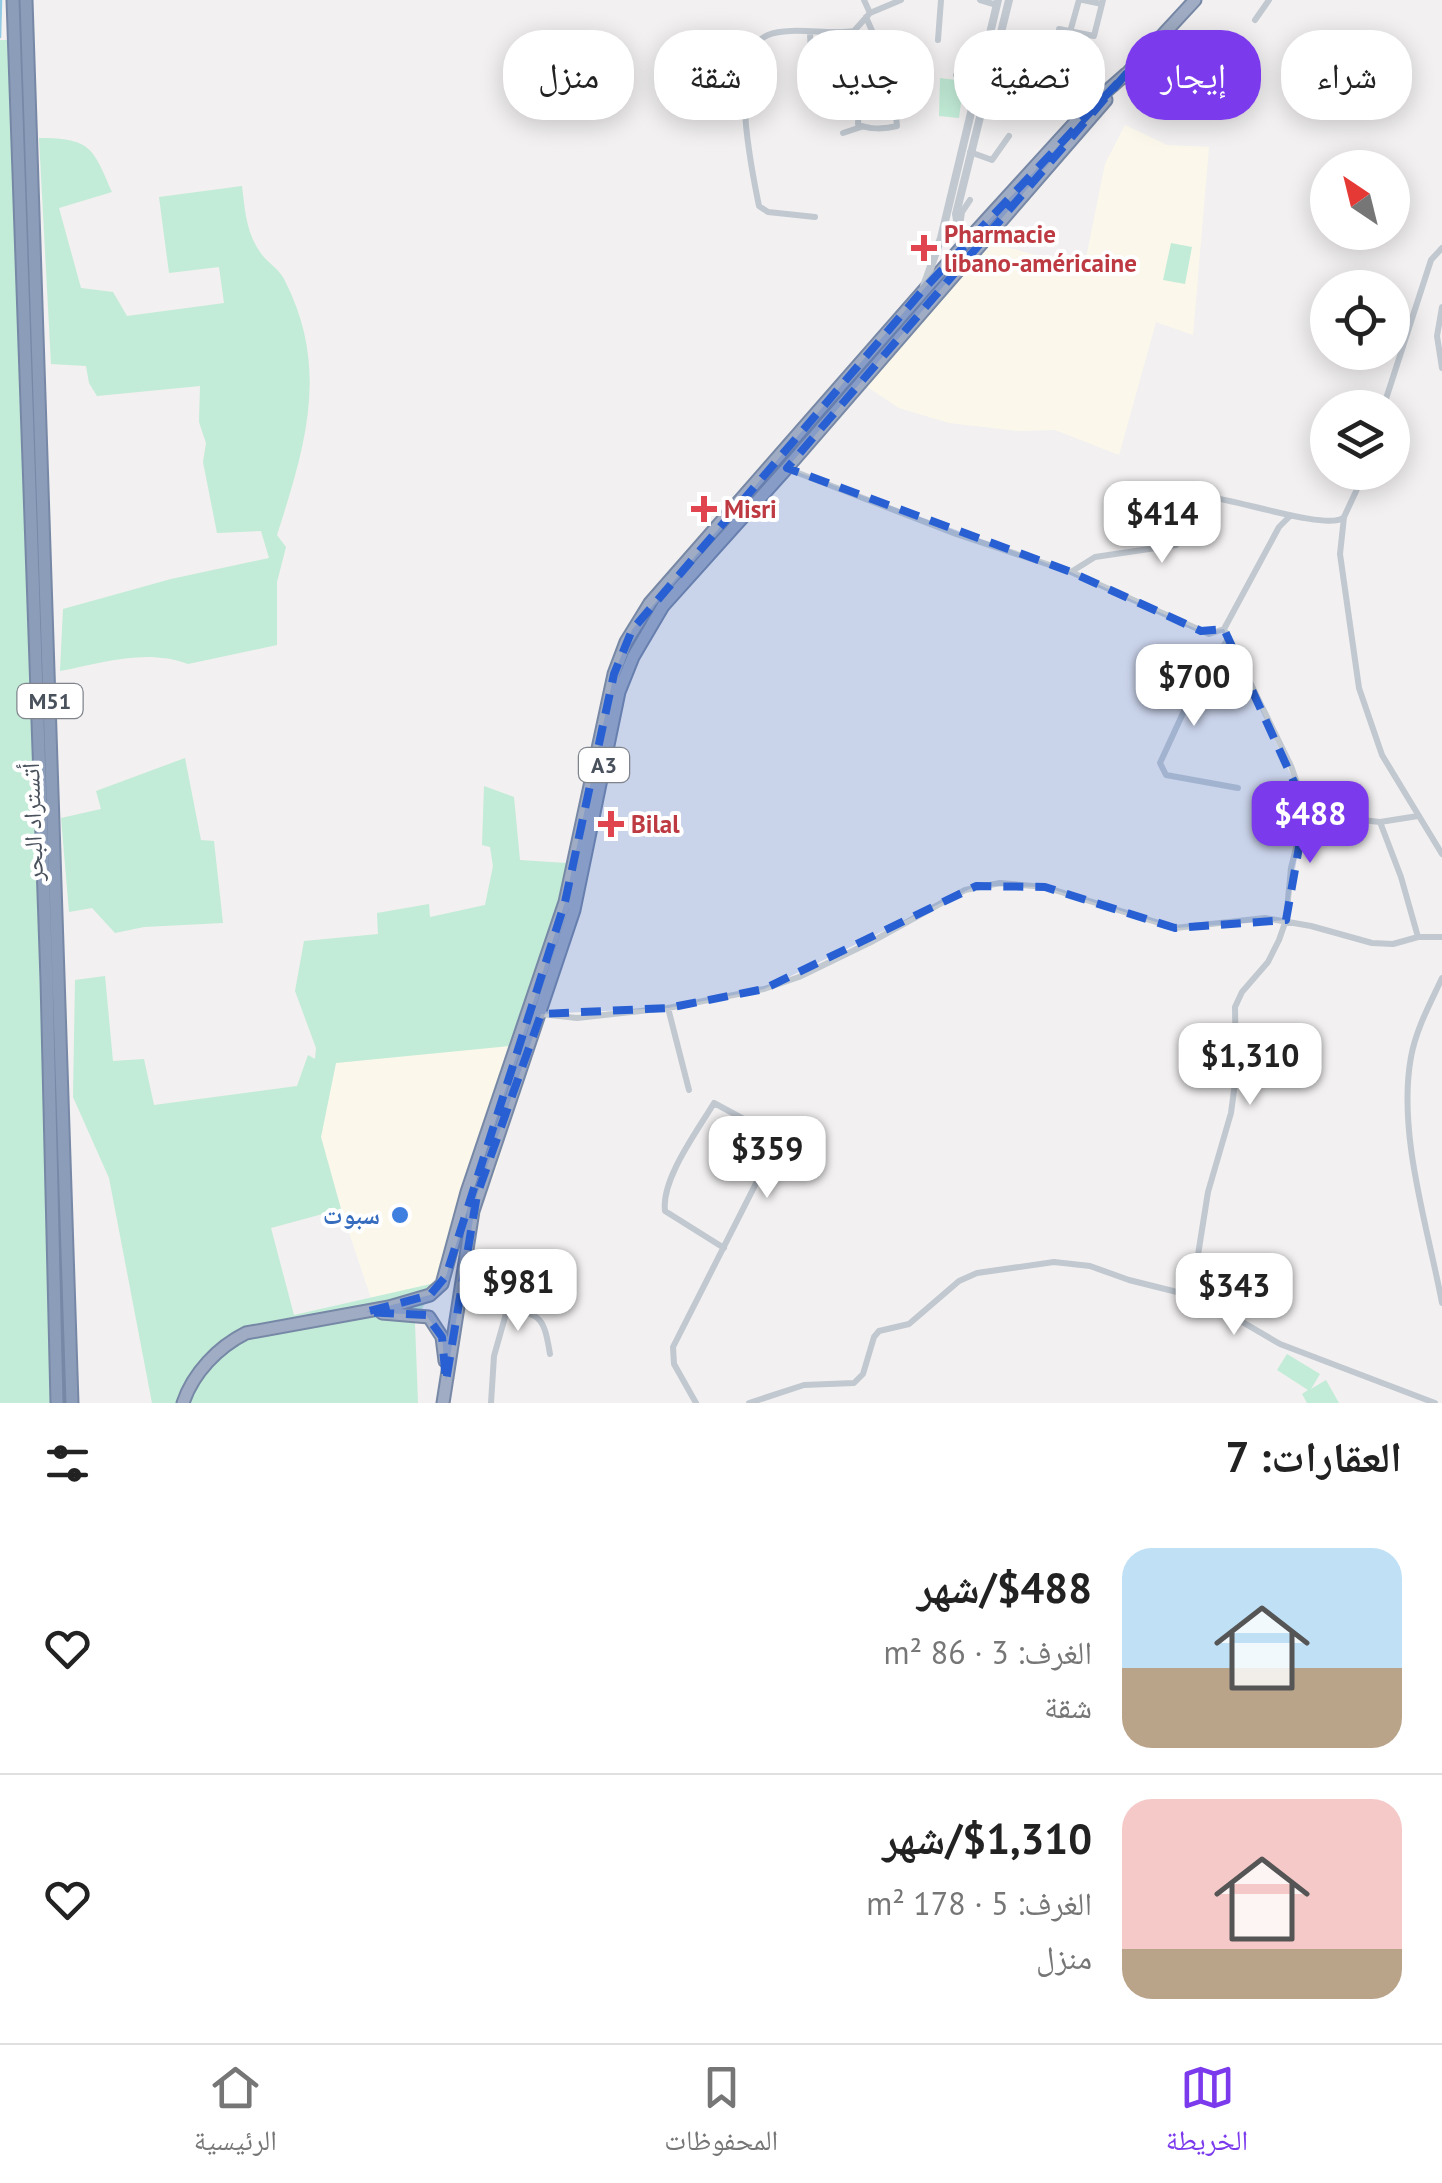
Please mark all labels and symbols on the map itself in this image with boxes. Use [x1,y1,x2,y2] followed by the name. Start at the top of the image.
[1310,150,1410,250] north arrow
[944,218,1137,279] place label: Pharmacie libano-américaine
[913,237,935,259] marker: Pharmacie libano-américaine
[1103,481,1221,566] pin: $414
[724,493,777,525] place label: Misri
[693,498,715,520] marker: Misri
[1135,644,1253,729] pin: $700
[18,684,82,718] road number: M51
[579,748,629,782] road number: A3
[14,762,50,883] street label: أتستراد البحر
[1251,781,1369,866] pin: $488
[631,808,680,840] place label: Bilal
[600,813,622,835] marker: Bilal
[1169,1023,1331,1108] pin: $1,310
[708,1116,826,1201] pin: $359
[323,1199,380,1231] place label: سبوت
[389,1204,411,1226] marker: سبوت
[459,1249,577,1334] pin: $981
[1175,1253,1293,1338] pin: $343

